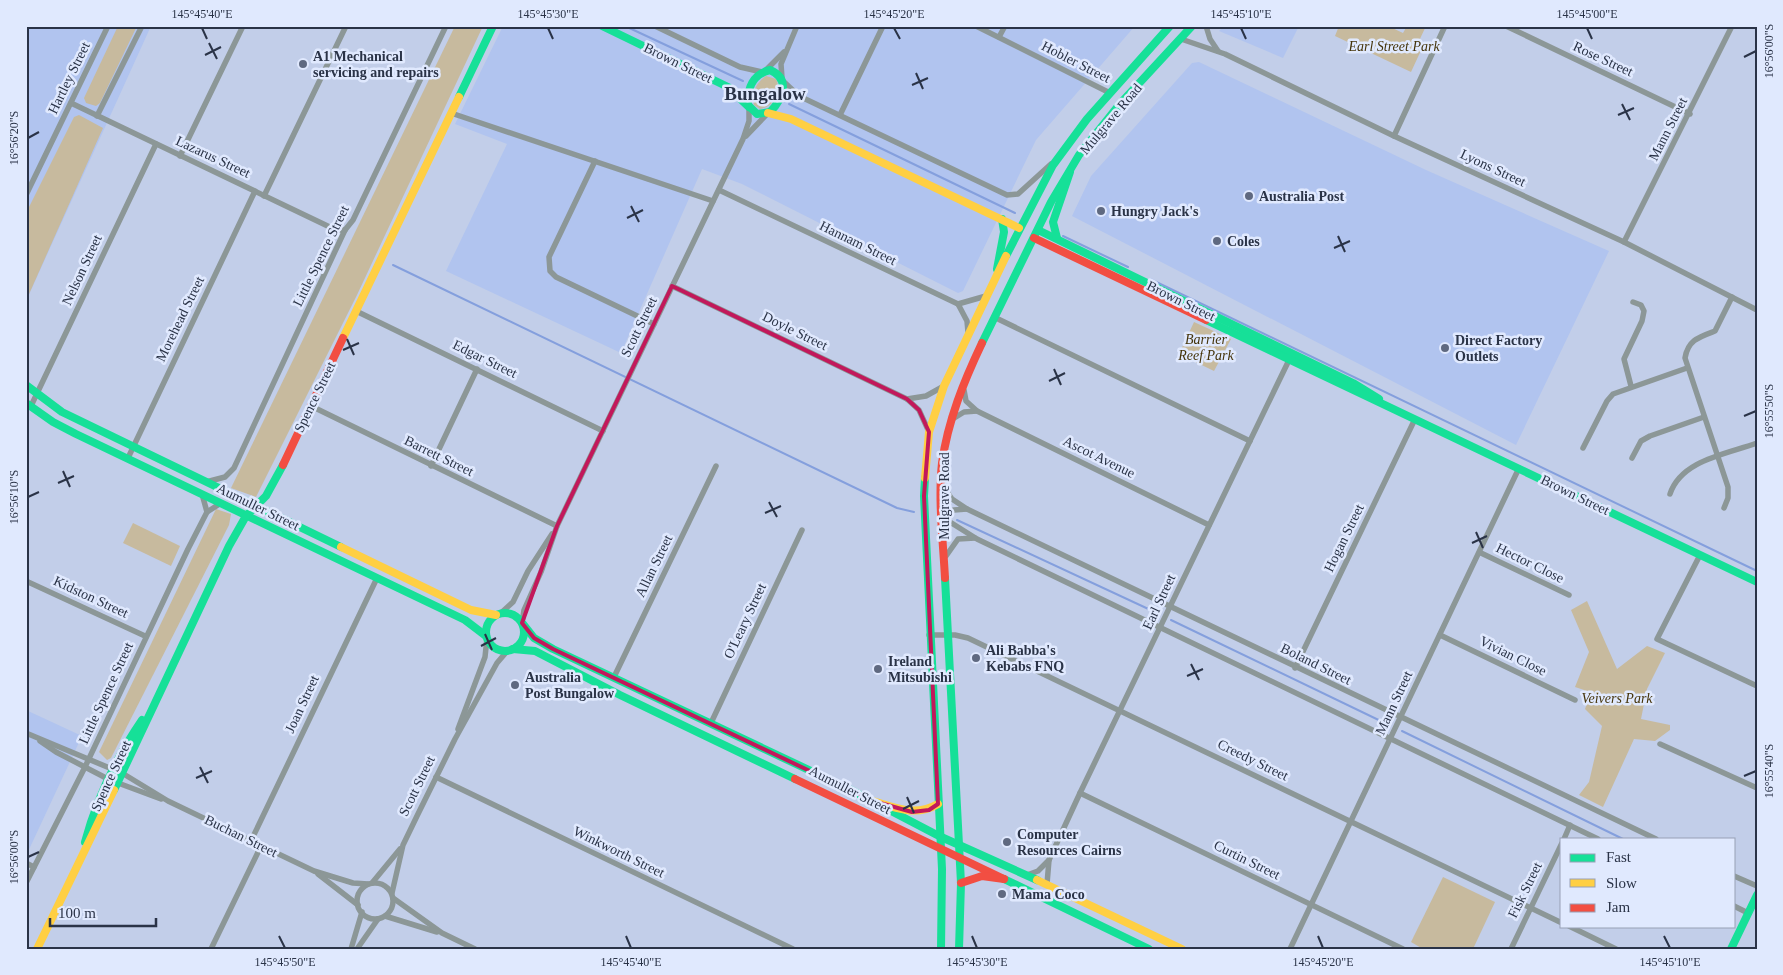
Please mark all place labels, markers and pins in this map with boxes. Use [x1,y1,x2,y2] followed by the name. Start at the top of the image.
[313,49,439,80] place label: A1 Mechanical servicing and repairs
[297,58,309,70] marker: A1 Mechanical servicing and repairs
[1259,189,1345,204] place label: Australia Post
[1243,190,1255,202] marker: Australia Post
[1111,204,1199,219] place label: Hungry Jack's
[1095,205,1107,217] marker: Hungry Jack's
[1227,234,1260,249] place label: Coles
[1211,235,1223,247] marker: Coles
[1455,333,1542,364] place label: Direct Factory Outlets
[1439,342,1451,354] marker: Direct Factory Outlets
[986,643,1064,674] place label: Ali Babba's Kebabs FNQ
[970,652,982,664] marker: Ali Babba's Kebabs FNQ
[888,654,952,685] place label: Ireland Mitsubishi
[872,663,884,675] marker: Ireland Mitsubishi
[525,670,615,701] place label: Australia Post Bungalow
[509,679,521,691] marker: Australia Post Bungalow
[1017,827,1122,858] place label: Computer Resources Cairns
[1001,836,1013,848] marker: Computer Resources Cairns
[1012,887,1085,902] place label: Mama Coco
[996,888,1008,900] marker: Mama Coco

